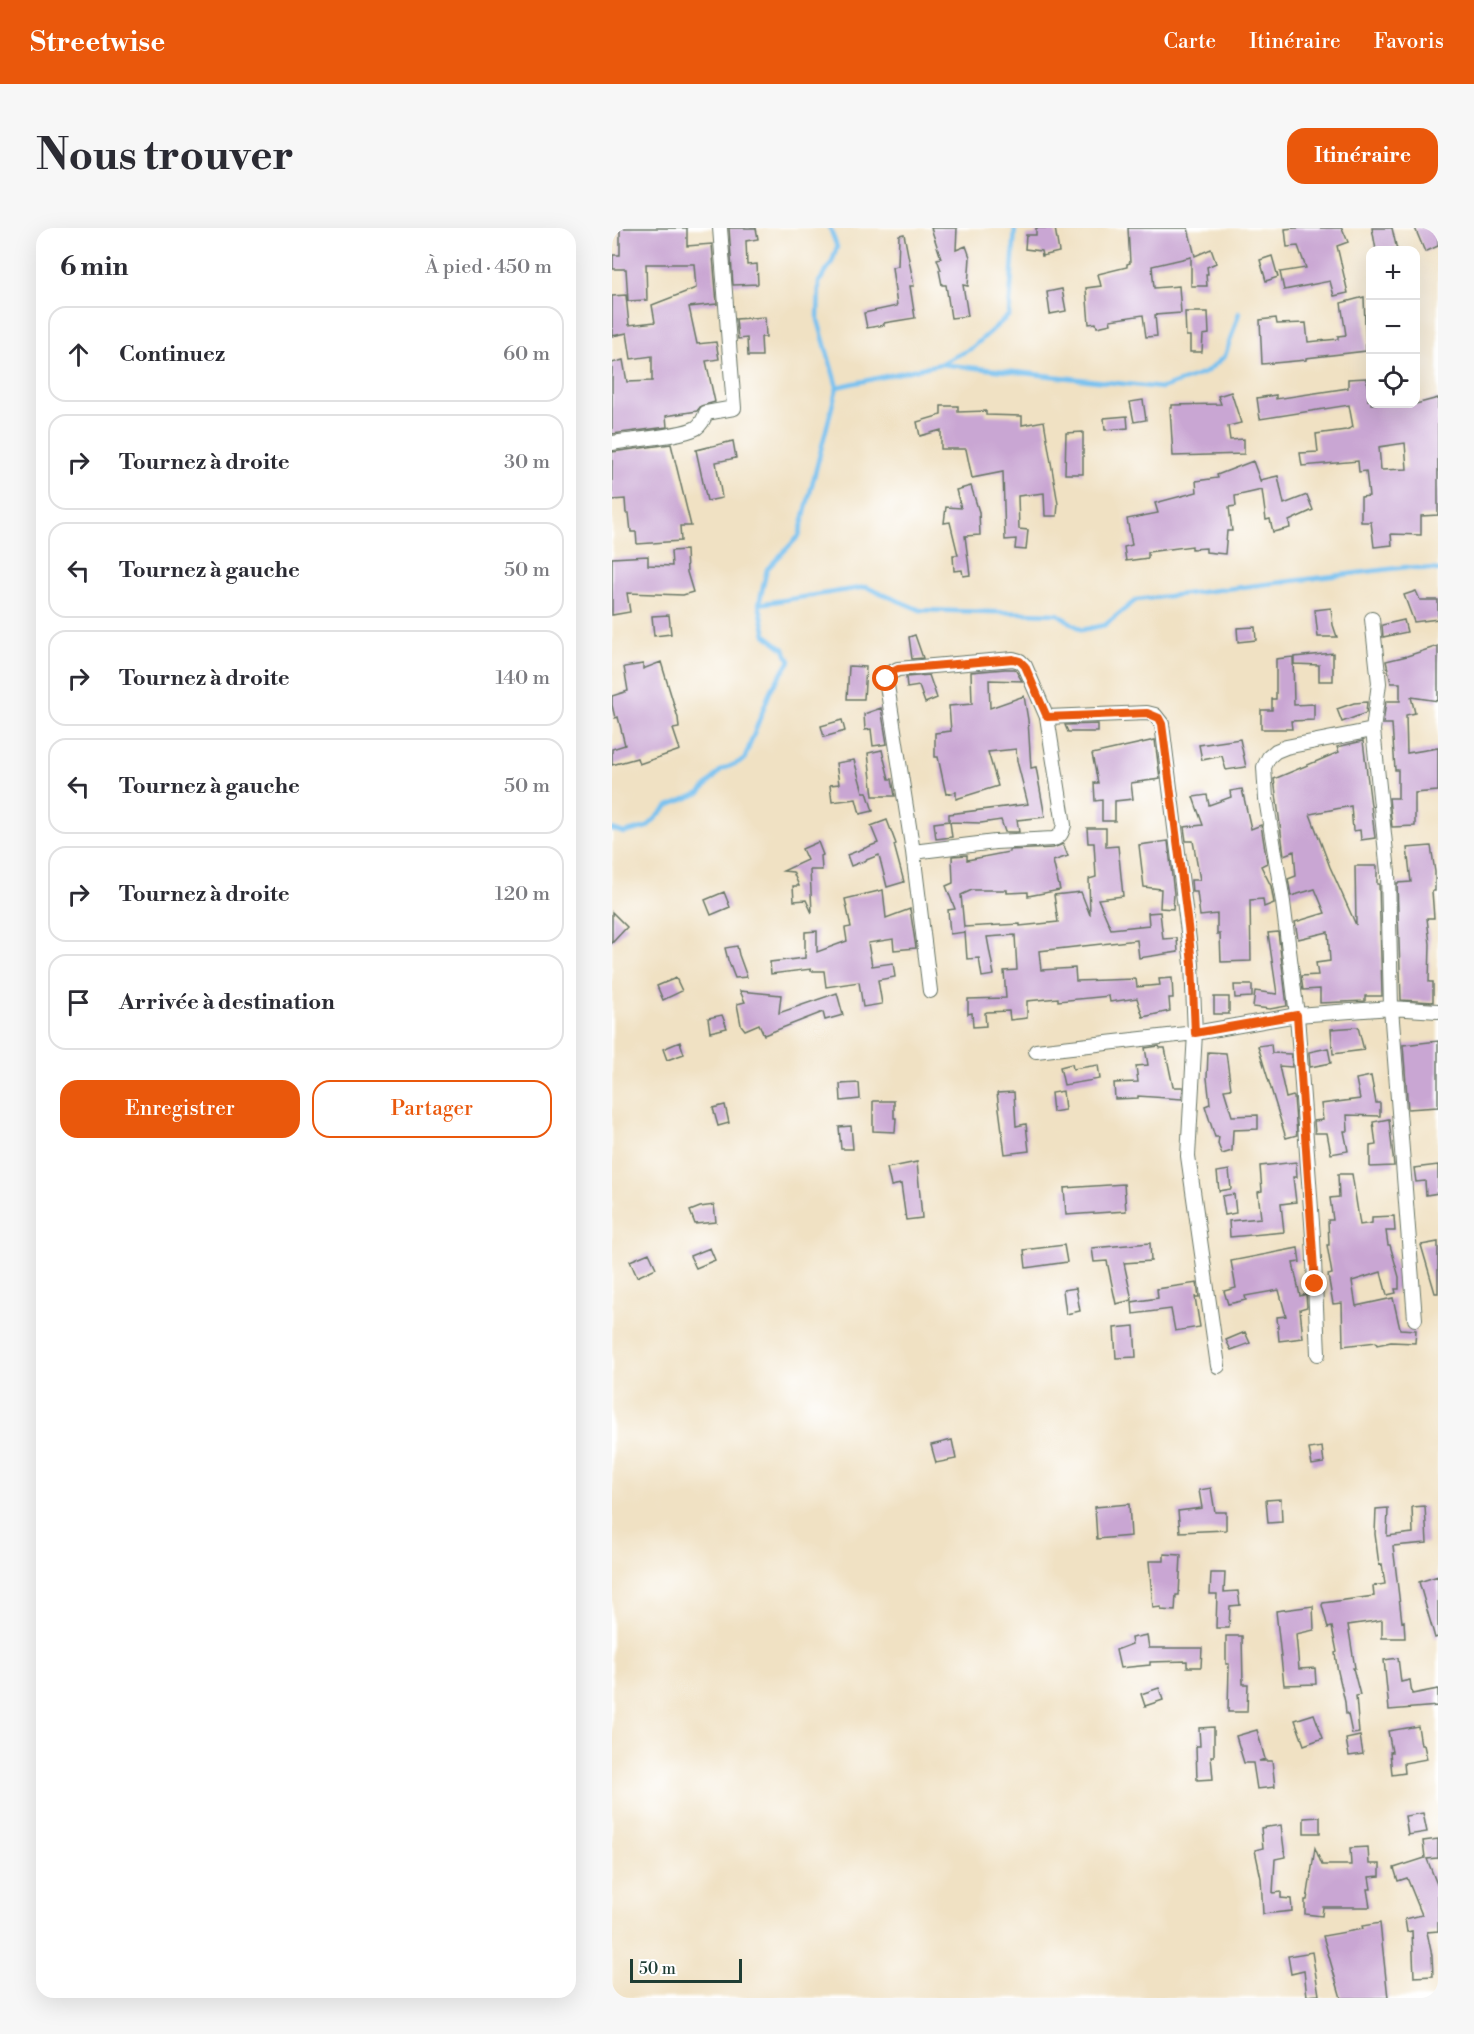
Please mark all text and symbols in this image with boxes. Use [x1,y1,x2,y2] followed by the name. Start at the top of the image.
[30,25,165,60] text: Streetwise
[1164,29,1216,55] text: Carte
[1249,29,1341,55] text: Itinéraire
[1374,29,1444,55] text: Favoris
[1287,128,1438,184] button: Itinéraire
[36,130,294,183] text: Nous trouver
[1366,246,1420,408] map controls
[1366,246,1420,300] button: +
[60,251,128,283] text: 6 min
[425,255,552,280] text: À pied · 450 m
[1366,300,1420,354] button: −
[62,338,95,371] icon: ahead
[119,341,225,368] text: Continuez
[503,342,550,367] text: 60 m
[1366,354,1420,408] button: locate
[62,446,95,479] icon: right
[119,449,290,476] text: Tournez à droite
[504,450,550,475] text: 30 m
[62,554,95,587] icon: left
[119,557,300,584] text: Tournez à gauche
[504,558,550,583] text: 50 m
[62,662,95,695] icon: right
[119,665,290,692] text: Tournez à droite
[872,665,898,691] route start
[495,666,550,691] text: 140 m
[62,770,95,803] icon: left
[119,773,300,800] text: Tournez à gauche
[504,774,550,799] text: 50 m
[62,878,95,911] icon: right
[119,881,290,908] text: Tournez à droite
[495,882,550,907] text: 120 m
[62,986,95,1019] icon: arrive
[119,989,335,1016] text: Arrivée à destination
[60,1080,300,1138] button: Enregistrer
[312,1080,552,1138] button: Partager
[1301,1270,1327,1296] route end
[630,1956,742,1984] scale bar
[639,1959,676,1979] text: 50 m

